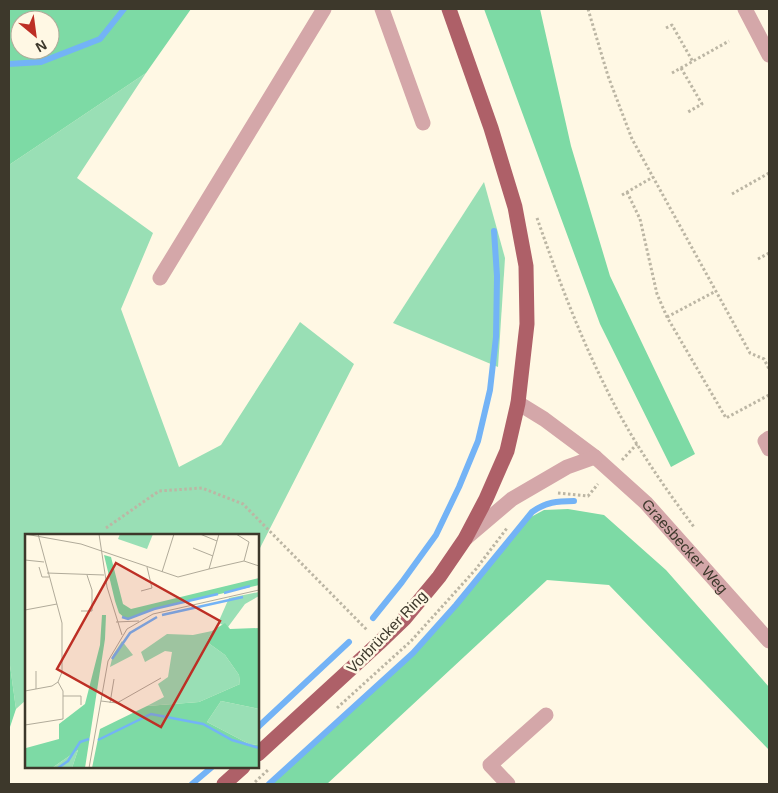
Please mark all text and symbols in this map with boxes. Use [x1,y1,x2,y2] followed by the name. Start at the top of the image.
[10,10,60,60] north arrow
[33,37,50,56] text: N
[639,495,732,597] street label: Graesbecker Weg
[25,534,259,768] inset map
[343,587,430,676] street label: Vorbrücker Ring

